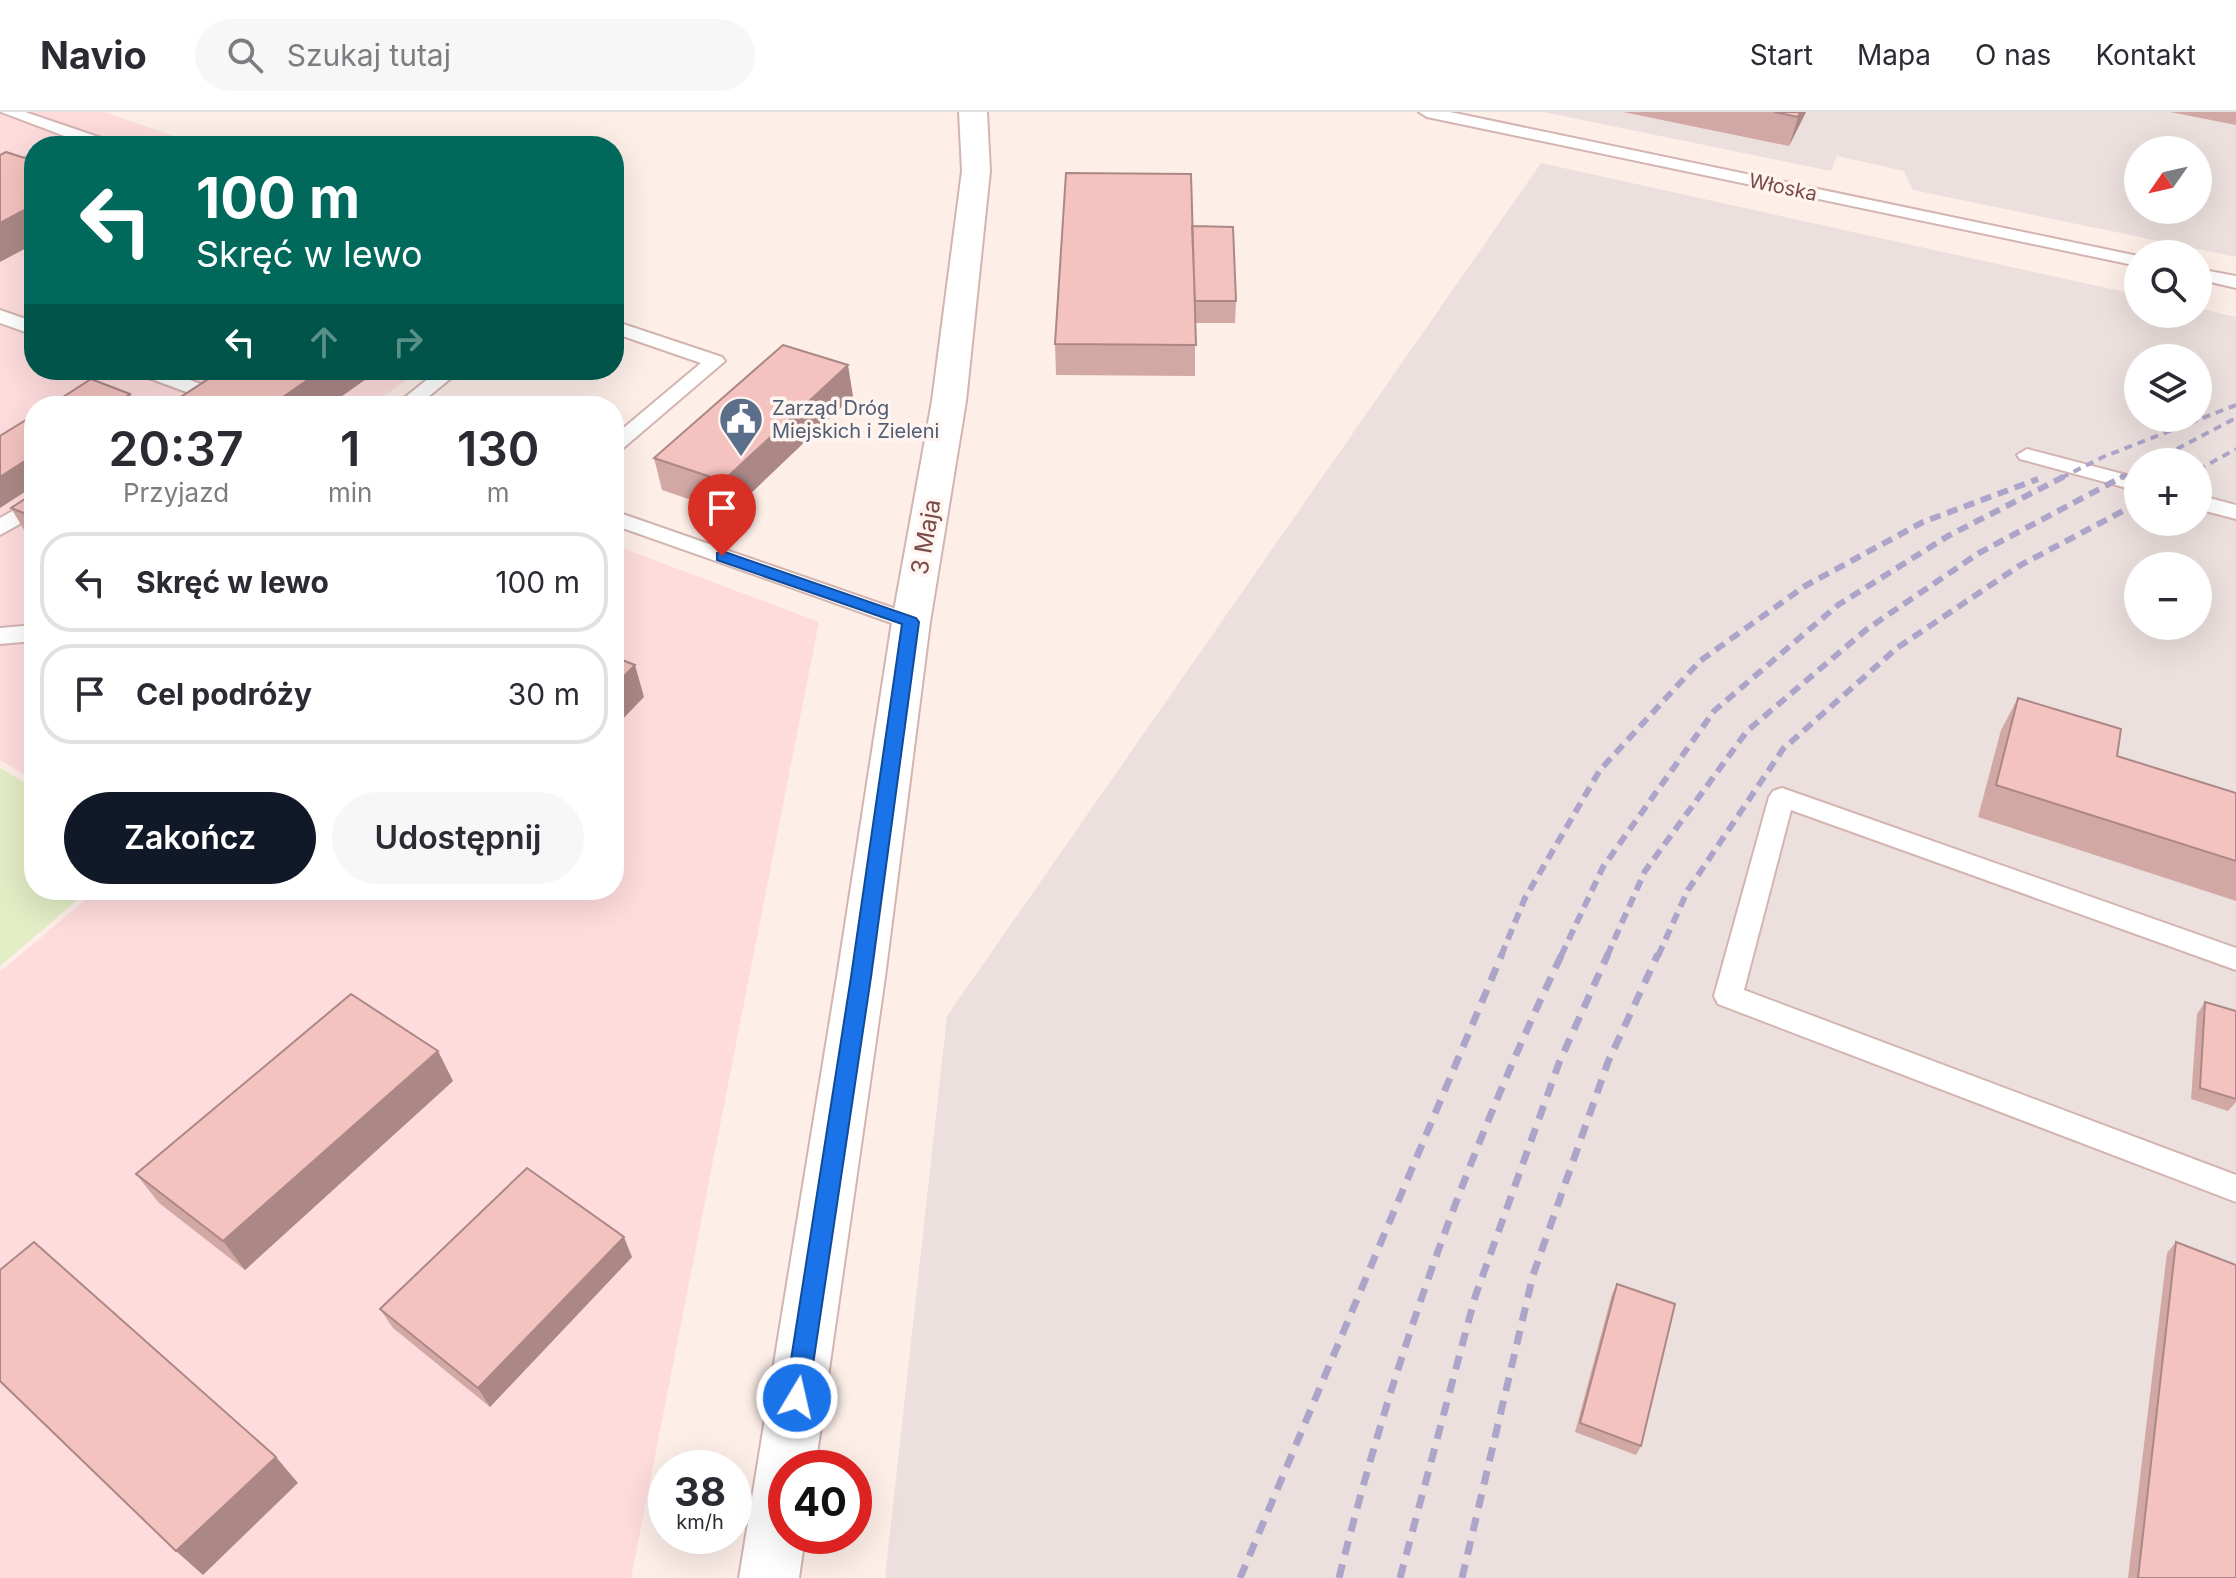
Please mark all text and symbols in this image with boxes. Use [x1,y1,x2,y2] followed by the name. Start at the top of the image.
[195,19,755,91] search box
[40,32,147,78] text: Navio
[223,33,267,77] icon: search
[287,37,451,73] text: Szukaj tutaj
[1750,38,1813,72] text: Start
[1857,38,1931,72] text: Mapa
[1975,38,2051,72] text: O nas
[2095,38,2196,72] text: Kontakt
[2124,136,2212,224] north arrow
[2124,136,2212,640] map controls
[196,164,360,232] text: 100 m
[64,168,168,272] icon: left
[1747,168,1819,206] street label: Włoska
[196,232,423,276] text: Skręć w lewo
[2124,240,2212,328] button: search
[218,320,262,364] icon: left
[302,320,346,364] icon: ahead
[386,320,430,364] icon: right
[2124,344,2212,432] button: layers
[717,395,765,458] public building icon: Zarząd Dróg Miejskich i Zieleni
[772,396,939,443] place label: Zarząd Dróg Miejskich i Zieleni
[108,419,244,478] text: 20:37
[340,419,360,478] text: 1
[457,419,539,478] text: 130
[2124,448,2212,536] button: +
[688,474,756,556] pin
[123,477,229,508] text: Przyjazd
[328,477,372,508] text: min
[487,477,510,508] text: m
[700,486,744,530] icon: arrive
[905,497,946,577] street label: 3 Maja
[2124,552,2212,640] button: −
[68,560,112,604] icon: left
[136,564,329,600] text: Skręć w lewo
[495,564,580,600] text: 100 m
[68,672,112,716] icon: arrive
[136,676,312,712] text: Cel podróży
[508,676,580,712] text: 30 m
[64,792,316,884] button: Zakończ
[332,792,584,884] button: Udostępnij
[755,1356,839,1440] position arrow
[768,1450,872,1554] speed limit sign: 40
[674,1467,726,1516] text: 38
[676,1510,724,1534] text: km/h

